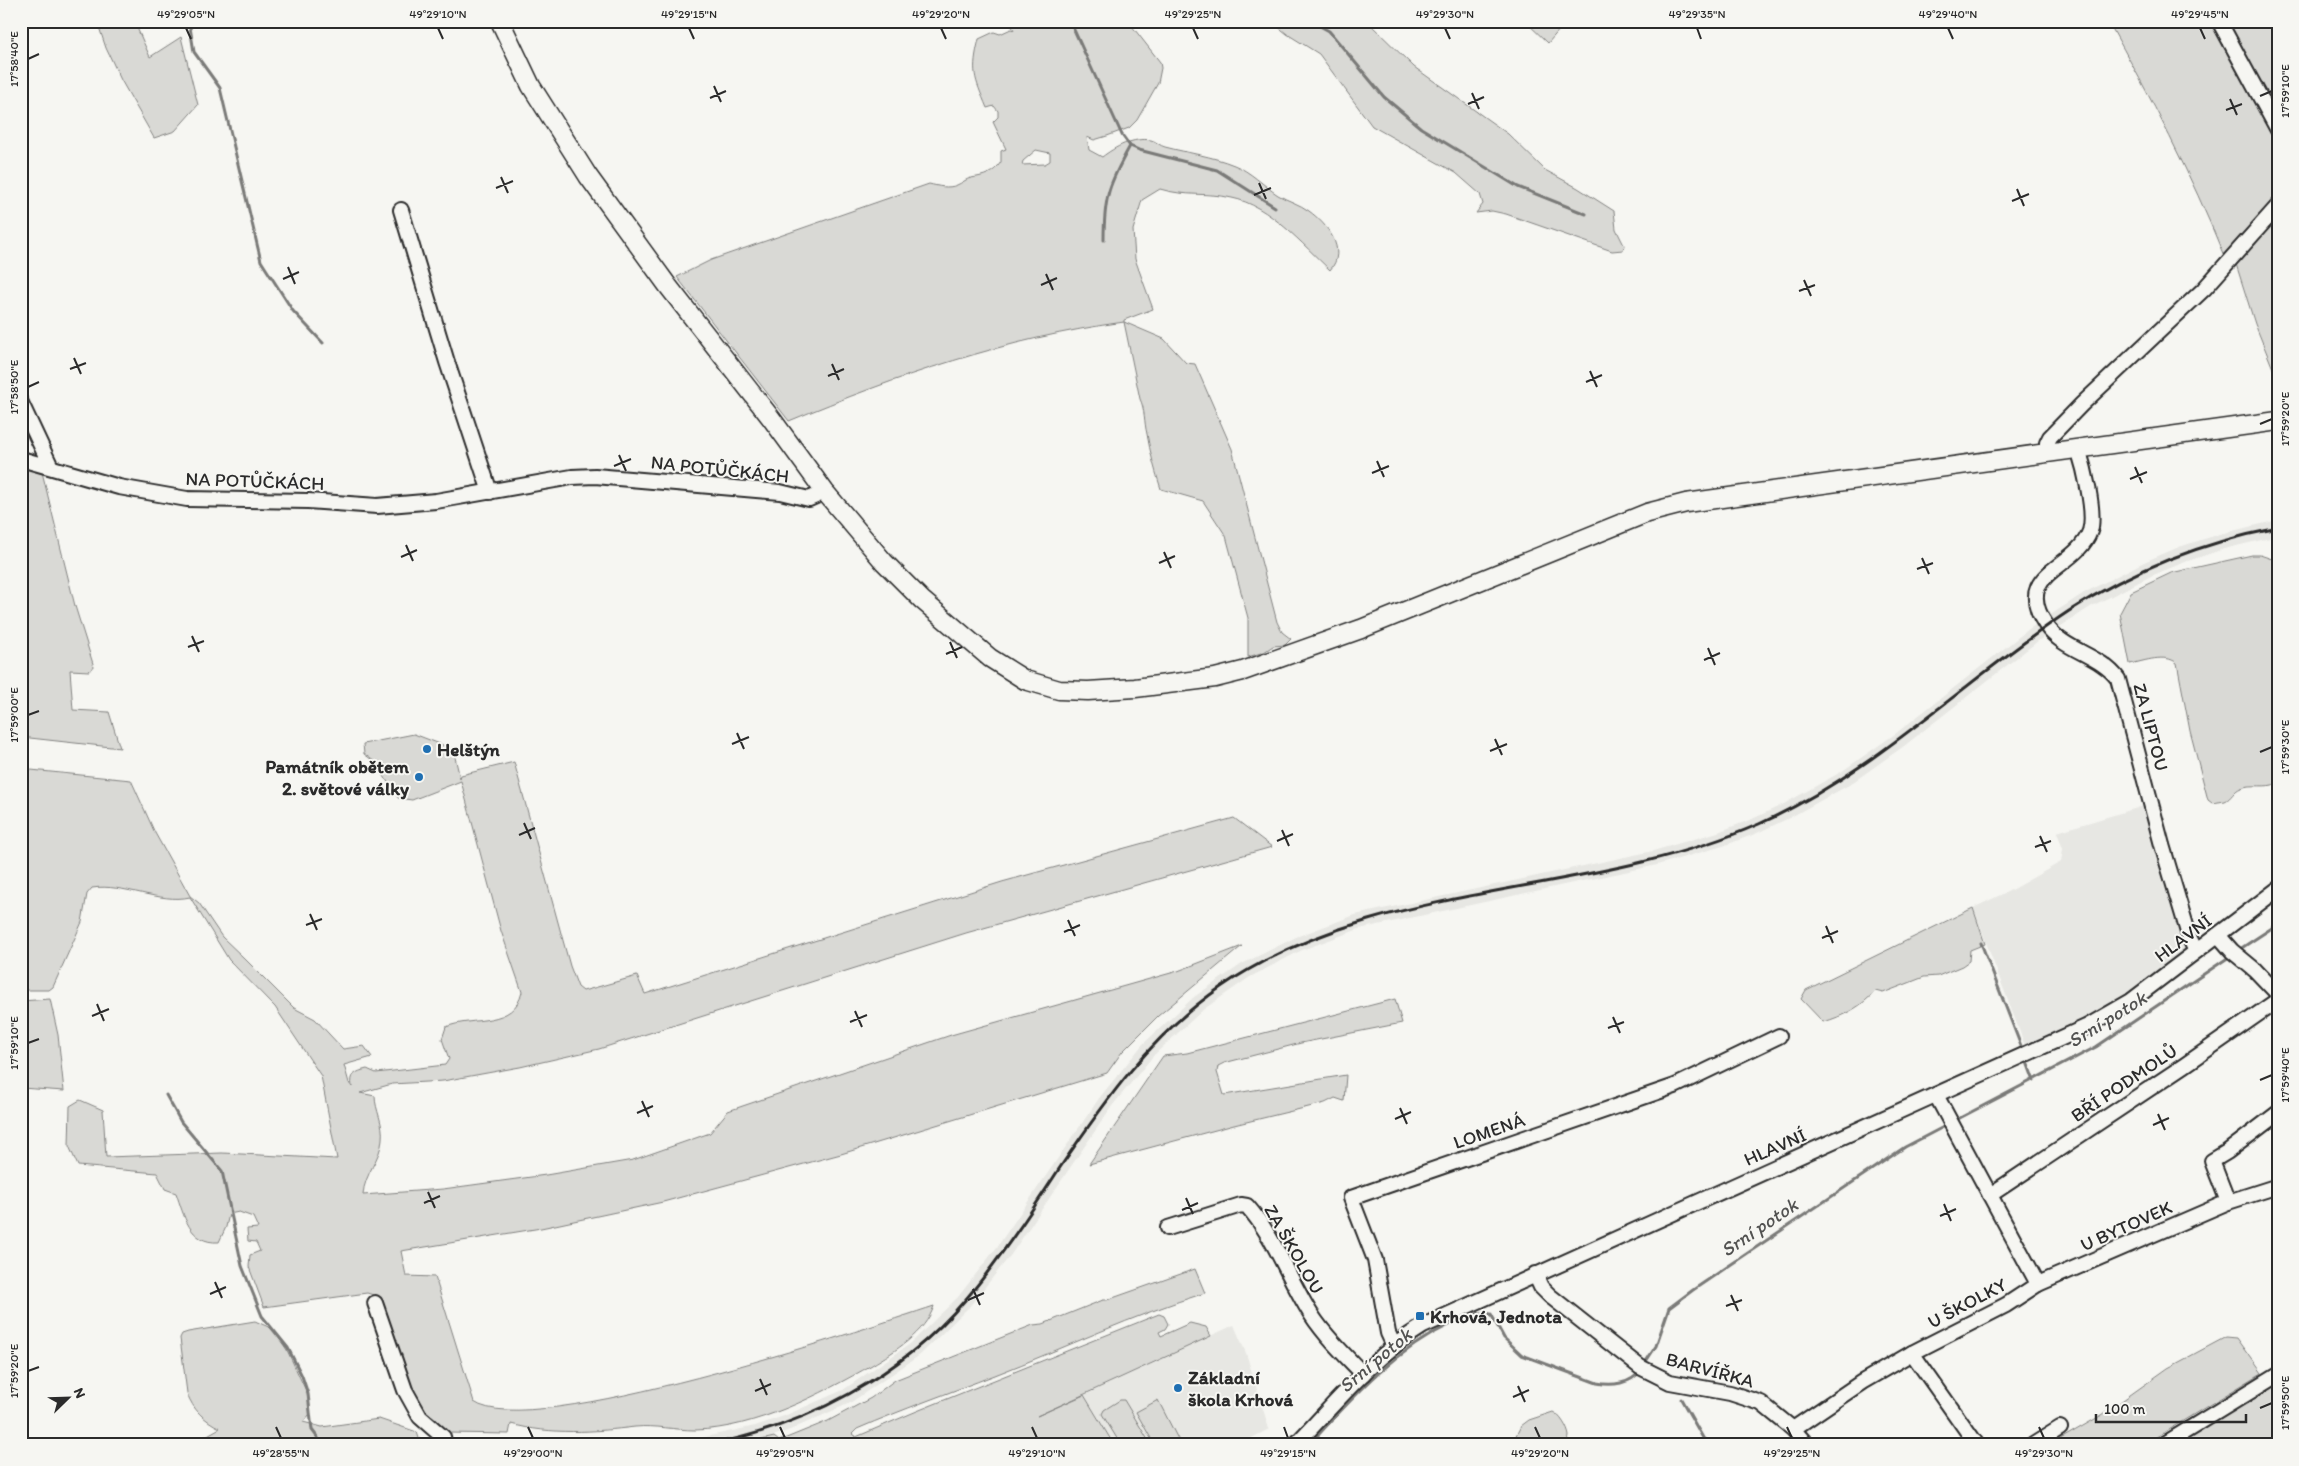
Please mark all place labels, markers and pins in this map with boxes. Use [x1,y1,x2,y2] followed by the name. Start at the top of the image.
[437,738,500,761] place label: Helštýn
[421,743,433,755] marker: Helštýn
[265,755,409,800] place label: Památník obětem 2. světové války
[413,771,425,783] marker: Památník obětem 2. světové války
[1430,1305,1563,1328] place label: Krhová, Jednota
[1414,1310,1426,1322] marker: Krhová, Jednota
[1188,1366,1294,1411] place label: Základní škola Krhová
[1172,1382,1184,1394] marker: Základní škola Krhová

